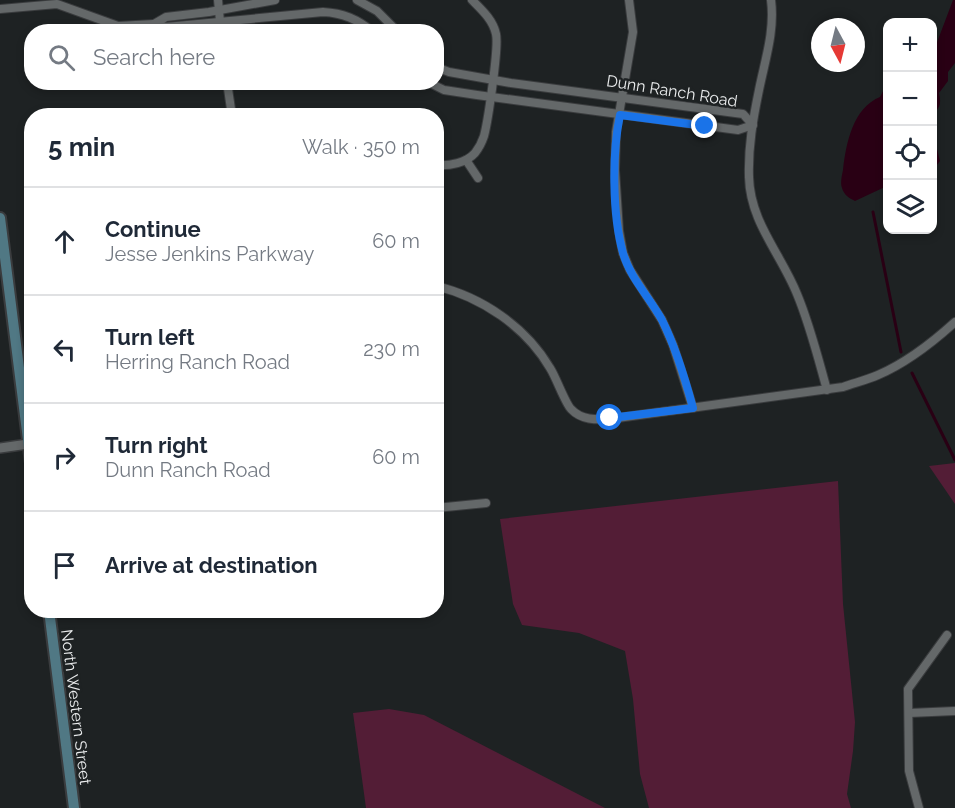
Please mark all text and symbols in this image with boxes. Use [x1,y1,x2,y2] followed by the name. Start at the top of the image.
[811,18,865,72] north arrow
[883,18,937,234] map controls
[883,18,937,72] button: +
[24,24,444,90] search box
[45,41,78,74] icon: search
[93,44,215,70] text: Search here
[605,71,739,111] street label: Dunn Ranch Road
[883,72,937,126] button: −
[691,112,717,138] route end
[883,126,937,180] button: locate
[48,132,115,162] text: 5 min
[302,135,420,159] text: Walk · 350 m
[883,180,937,234] button: layers
[105,216,201,242] text: Continue
[48,225,81,258] icon: ahead
[372,229,420,253] text: 60 m
[105,242,314,266] text: Jesse Jenkins Parkway
[105,324,195,350] text: Turn left
[48,333,81,366] icon: left
[363,337,420,361] text: 230 m
[105,350,290,374] text: Herring Ranch Road
[596,404,622,430] route start
[105,432,208,458] text: Turn right
[48,441,81,474] icon: right
[372,445,420,469] text: 60 m
[105,458,271,482] text: Dunn Ranch Road
[48,549,81,582] icon: arrive
[105,552,318,578] text: Arrive at destination
[57,628,95,786] street label: North Western Street

